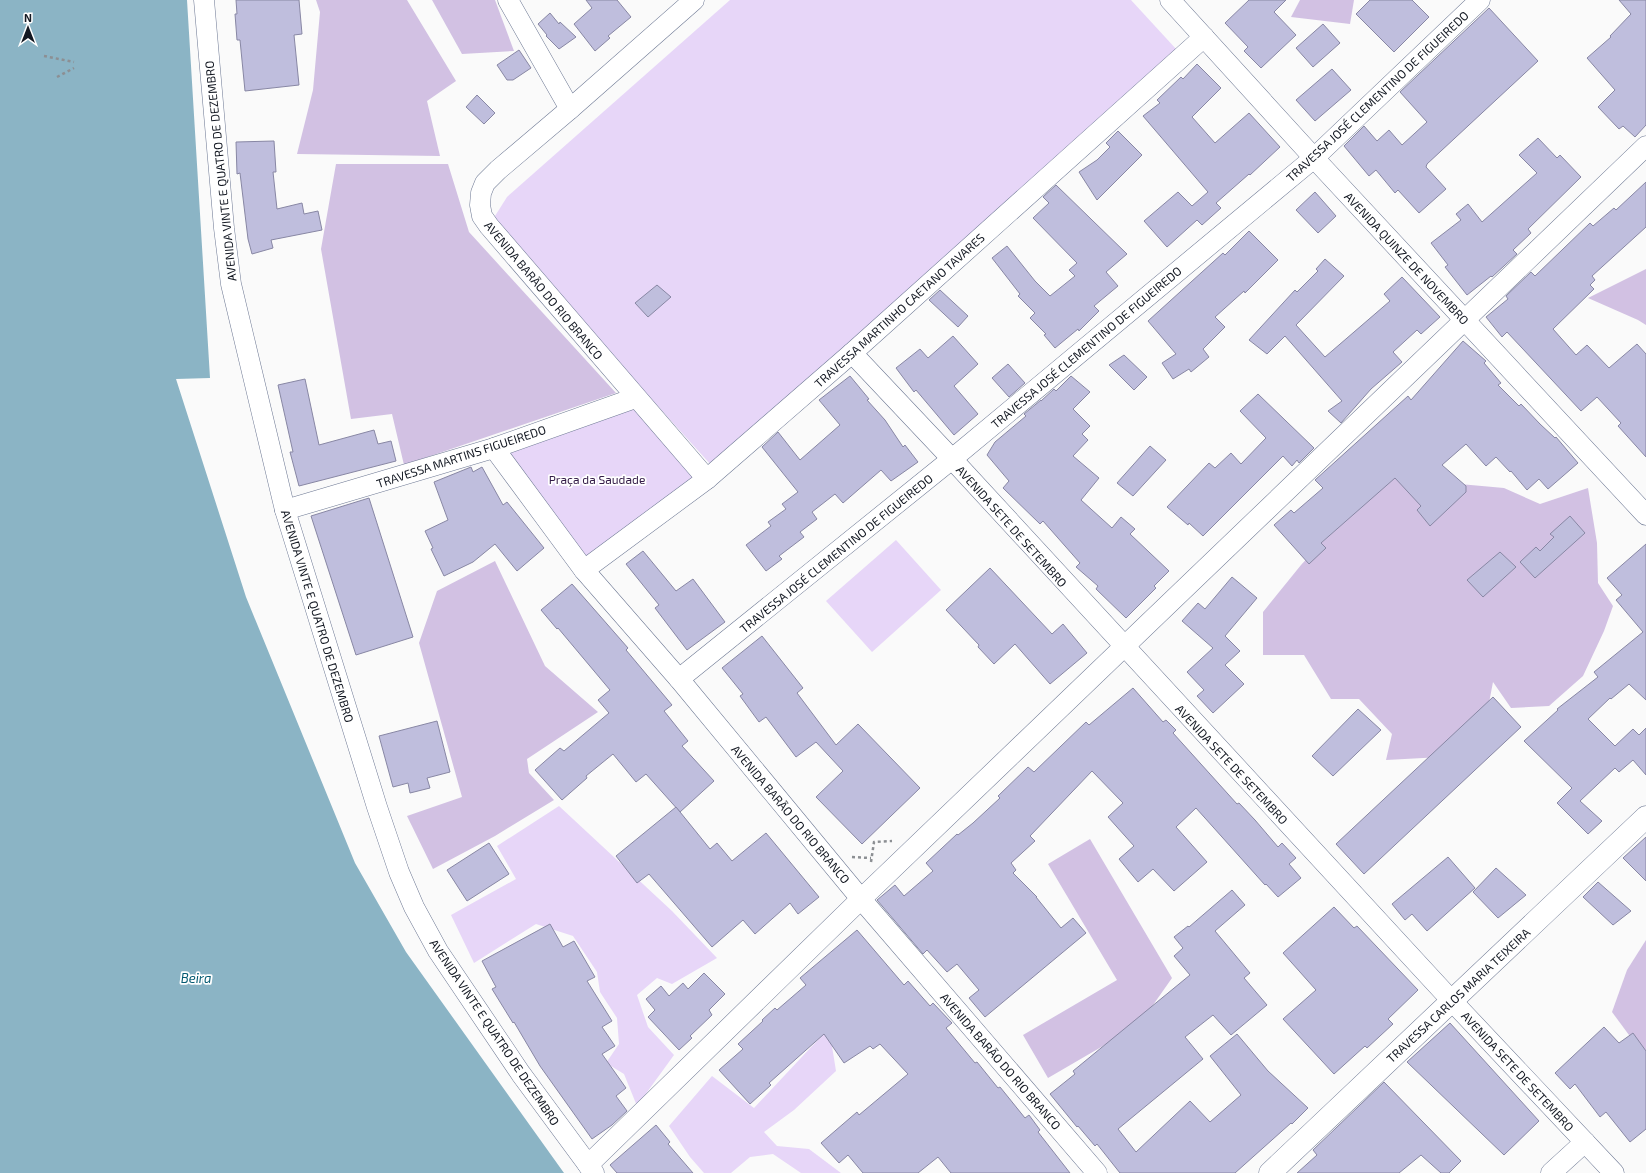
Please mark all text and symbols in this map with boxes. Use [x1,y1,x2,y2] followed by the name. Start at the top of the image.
[8,8,48,48] north arrow
[1283,8,1471,184] street label: TRAVESSA JOSÉ CLEMENTINO DE FIGUEIREDO
[24,11,32,24] text: N
[201,60,240,282] street label: AVENIDA VINTE E QUATRO DE DEZEMBRO
[1341,189,1472,328] street label: AVENIDA QUINZE DE NOVEMBRO
[482,218,606,362] street label: AVENIDA BARÃO DO RIO BRANCO
[811,230,987,390] street label: TRAVESSA MARTINHO CAETANO TAVARES
[988,263,1184,431] street label: TRAVESSA JOSÉ CLEMENTINO DE FIGUEIREDO
[375,422,547,490] street label: TRAVESSA MARTINS FIGUEIREDO
[954,463,1070,589] street label: AVENIDA SETE DE SETEMBRO
[737,471,935,635] street label: TRAVESSA JOSÉ CLEMENTINO DE FIGUEIREDO
[549,472,645,487] park label: Praça da Saudade
[278,508,357,724] street label: AVENIDA VINTE E QUATRO DE DEZEMBRO
[1173,701,1291,827] street label: AVENIDA SETE DE SETEMBRO
[729,742,853,886] street label: AVENIDA BARÃO DO RIO BRANCO
[1383,924,1533,1065] street label: TRAVESSA CARLOS MARIA TEIXEIRA
[426,936,563,1128] street label: AVENIDA VINTE E QUATRO DE DEZEMBRO
[181,970,211,986] water label: Beira
[938,990,1064,1132] street label: AVENIDA BARÃO DO RIO BRANCO
[1459,1008,1577,1134] street label: AVENIDA SETE DE SETEMBRO

